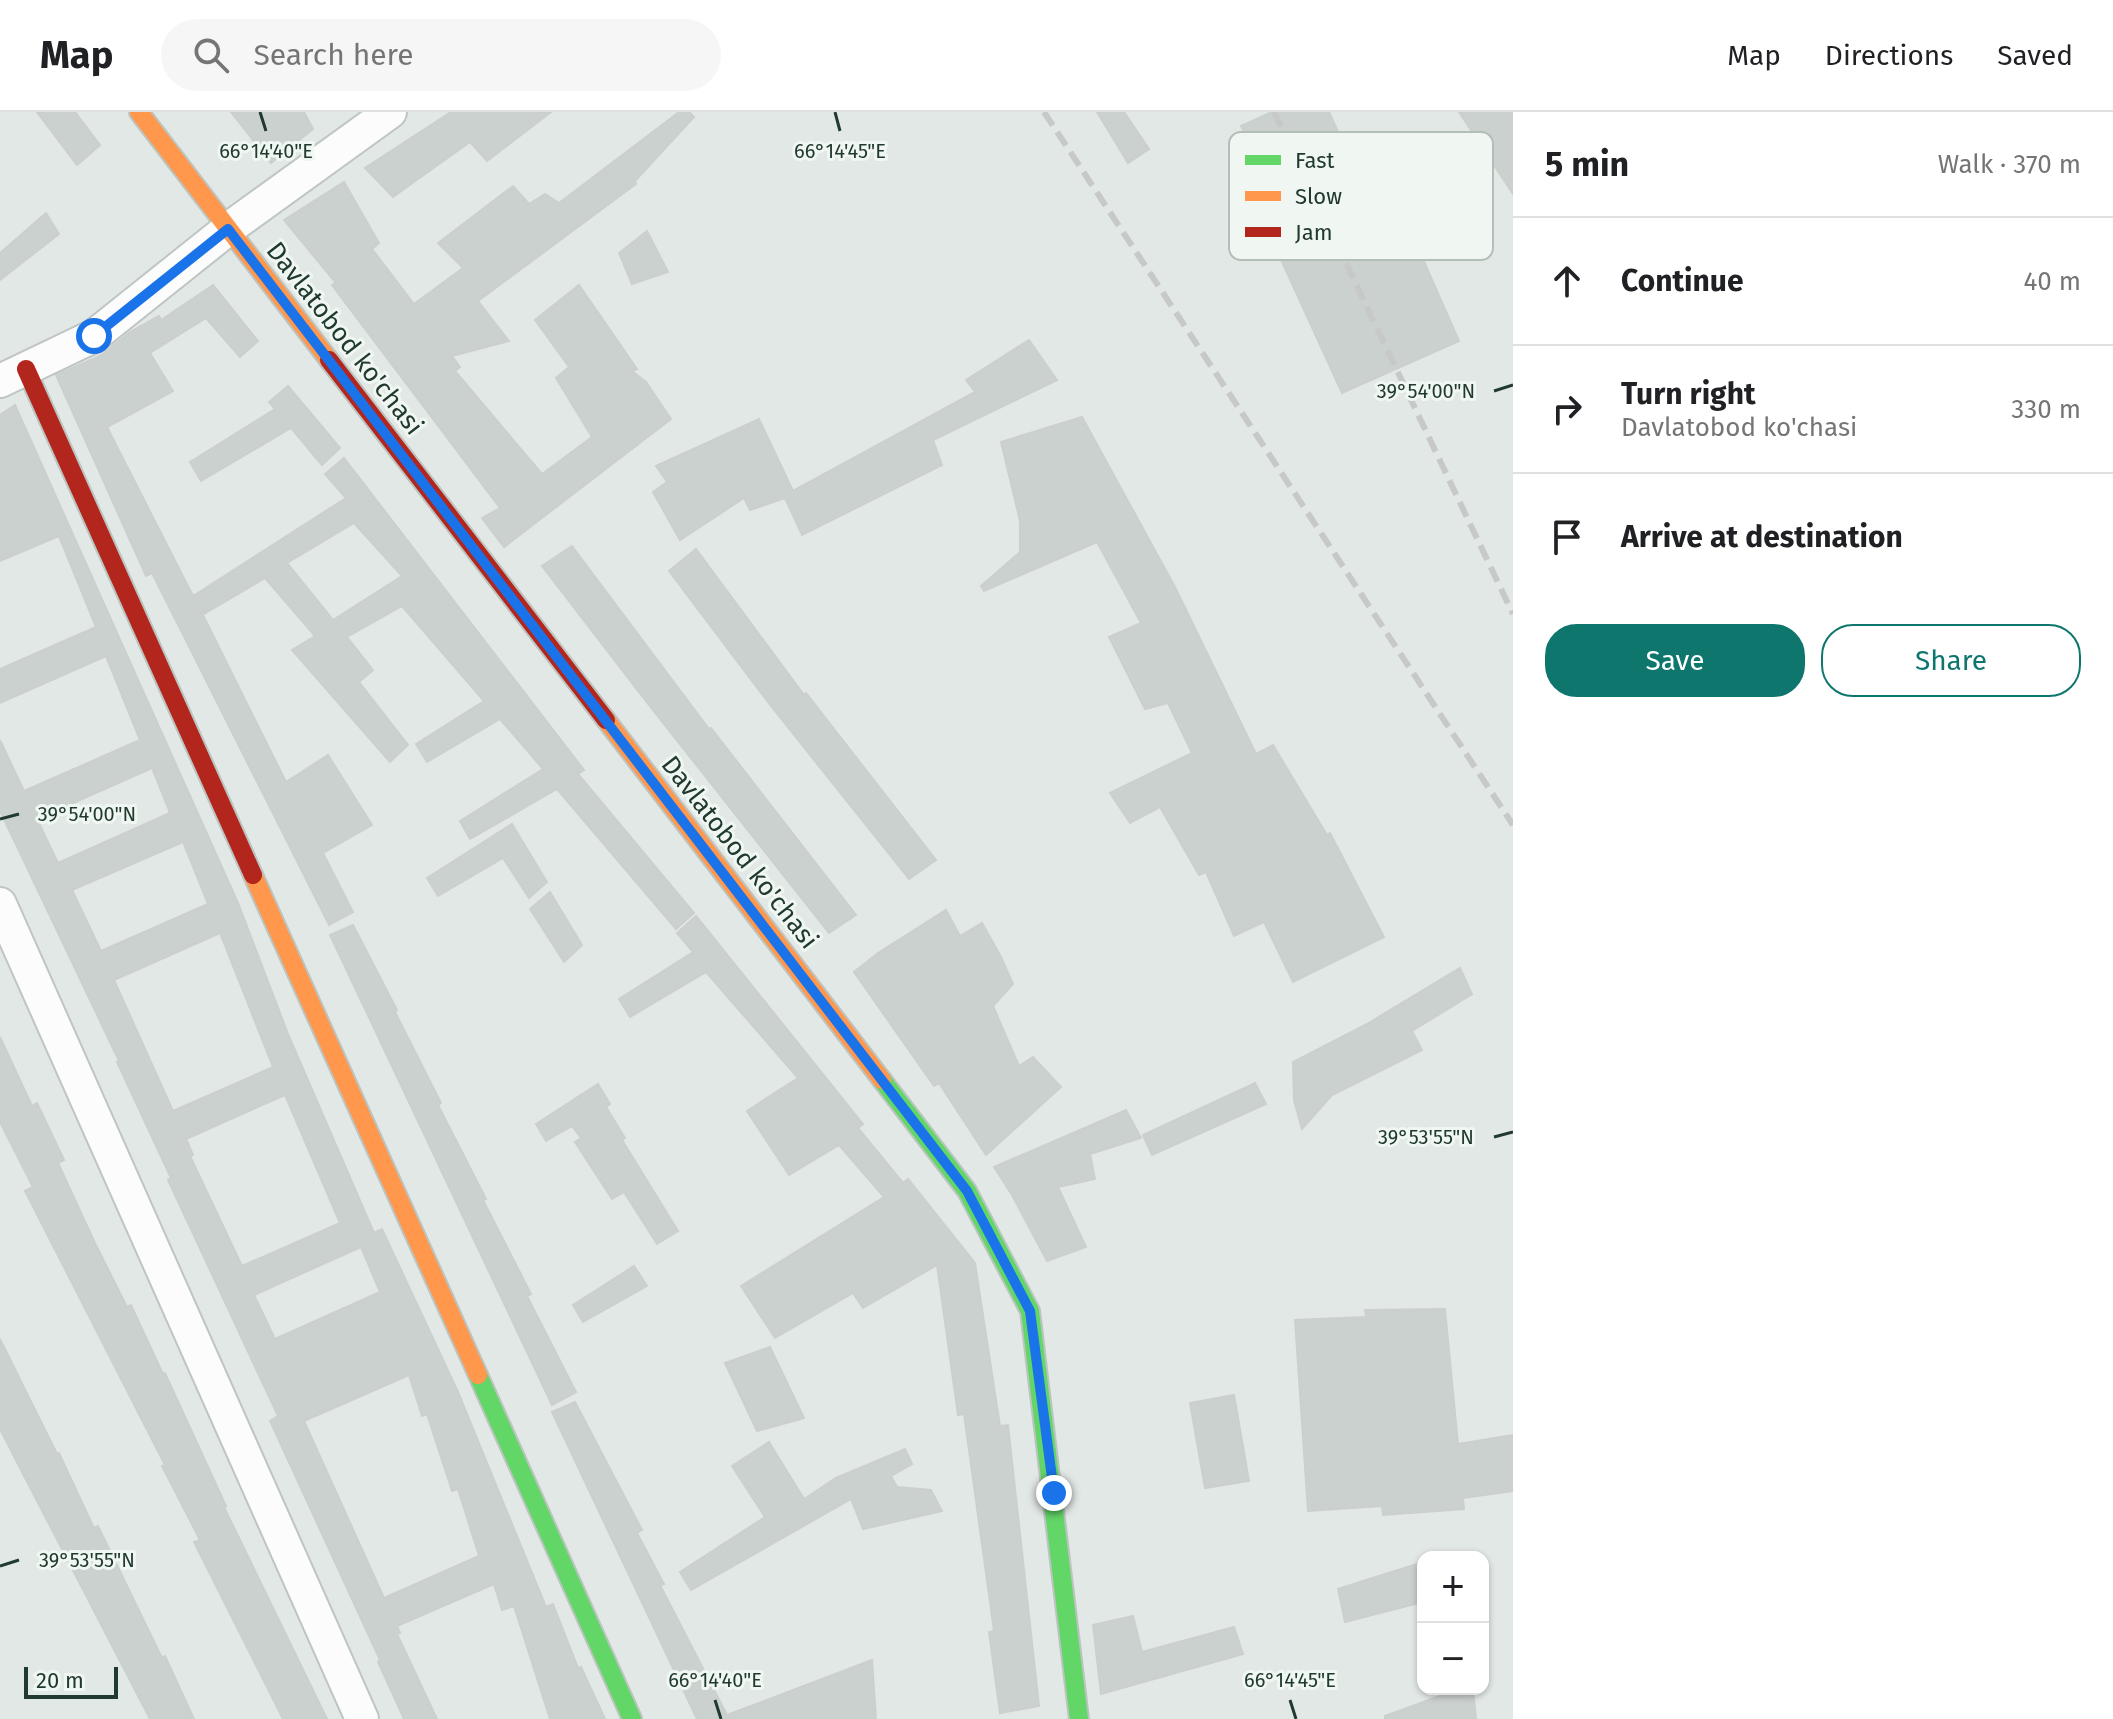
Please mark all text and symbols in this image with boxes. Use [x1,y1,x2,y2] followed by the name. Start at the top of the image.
[161,19,721,91] search box
[40,32,113,78] text: Map
[189,33,233,77] icon: search
[253,37,414,73] text: Search here
[1727,39,1781,72] text: Map
[1825,39,1953,72] text: Directions
[1997,39,2073,72] text: Saved
[1229,132,1493,260] legend
[219,139,313,163] text: 66°14'40"E
[794,139,886,163] text: 66°14'45"E
[1545,144,1629,185] text: 5 min
[1295,147,1335,174] text: Fast
[1938,149,2081,180] text: Walk · 370 m
[1295,183,1342,210] text: Slow
[1295,219,1333,246] text: Jam
[260,236,430,441] street label: Davlatobod ko'chasi
[1545,259,1589,303] icon: ahead
[1621,263,1744,299] text: Continue
[2023,266,2081,297] text: 40 m
[76,318,112,354] route start
[1621,376,1756,412] text: Turn right
[1377,379,1475,403] text: 39°54'00"N
[1545,387,1589,431] icon: right
[2011,394,2081,425] text: 330 m
[1621,412,1857,443] text: Davlatobod ko'chasi
[1545,515,1589,559] icon: arrive
[1621,519,1903,555] text: Arrive at destination
[1545,624,1805,697] button: Save
[1821,624,2081,697] button: Share
[655,750,825,955] street label: Davlatobod ko'chasi
[38,802,136,826] text: 39°54'00"N
[1378,1125,1474,1149] text: 39°53'55"N
[1036,1475,1072,1511] route end
[39,1548,135,1572] text: 39°53'55"N
[1417,1551,1489,1695] map controls
[1417,1551,1489,1623] button: +
[1417,1623,1489,1695] button: −
[24,1663,118,1699] scale bar
[36,1667,84,1694] text: 20 m
[668,1668,762,1692] text: 66°14'40"E
[1244,1668,1336,1692] text: 66°14'45"E

